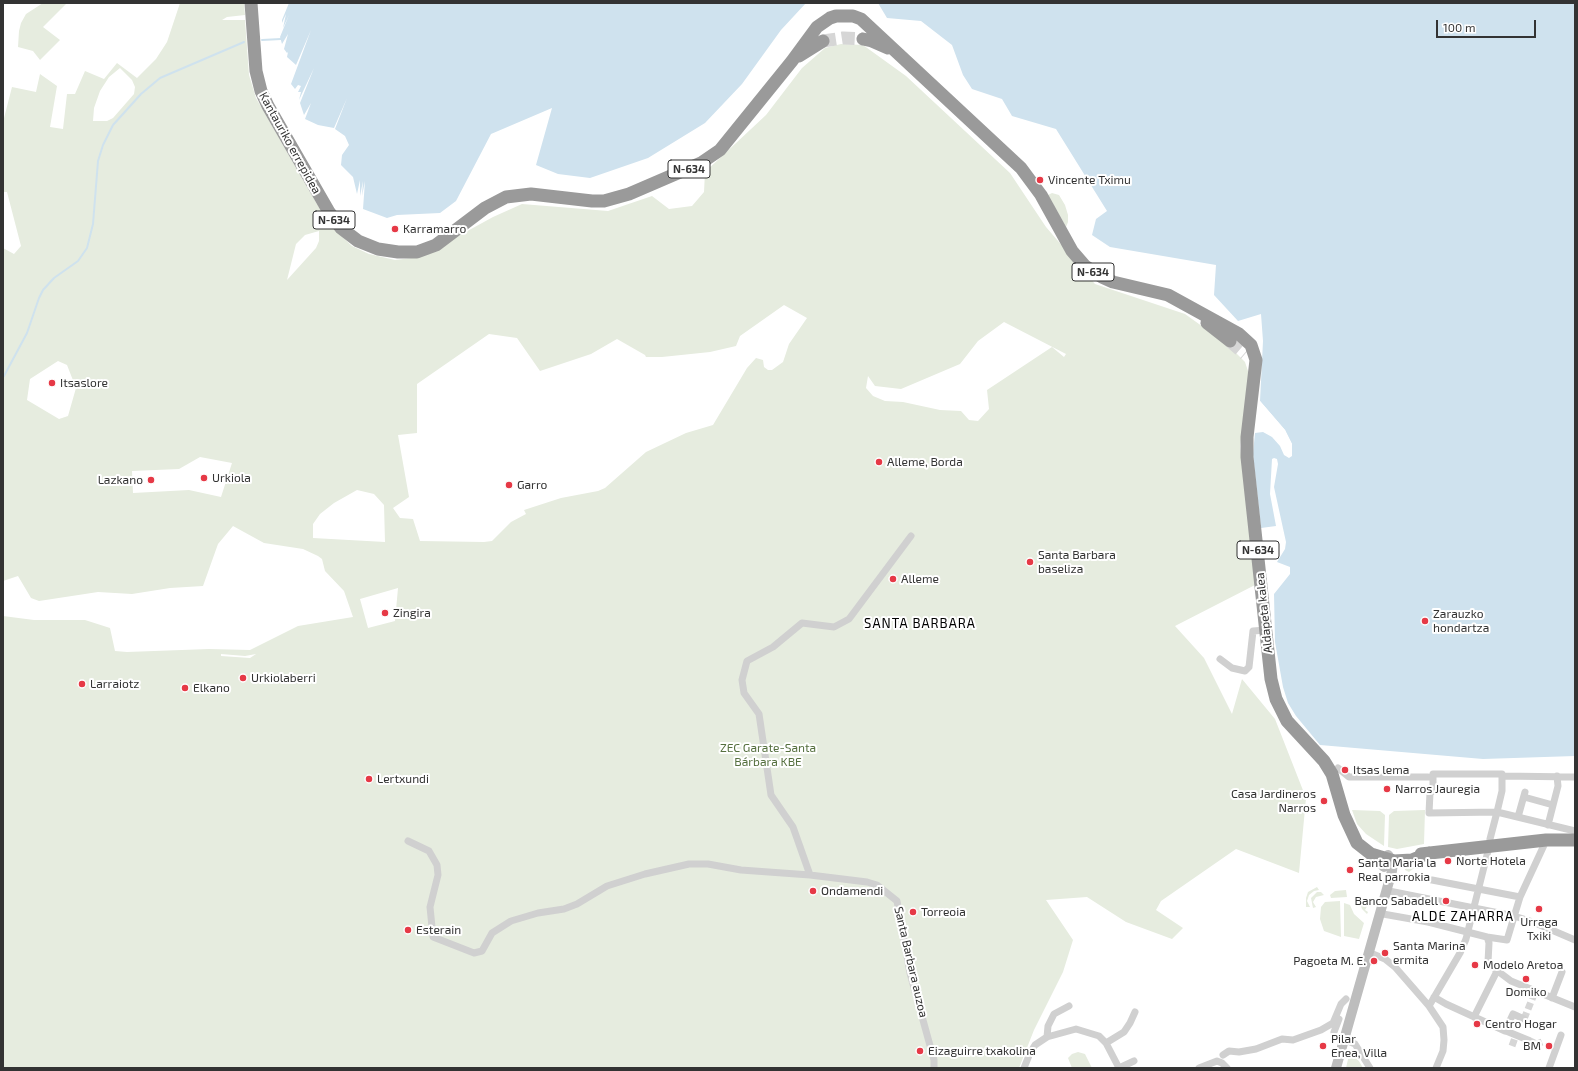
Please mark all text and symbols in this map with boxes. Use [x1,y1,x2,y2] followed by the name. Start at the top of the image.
[1438,12,1538,38] scale bar
[1443,20,1475,34] text: 100 m
[256,90,324,196] street label: Kantauriko errepidea
[668,160,710,178] road number: N-634
[1048,173,1131,187] place label: Vincente Tximu
[1035,175,1045,185] marker: Vincente Tximu
[313,211,355,229] road number: N-634
[403,222,466,236] place label: Karramarro
[390,224,400,234] marker: Karramarro
[1072,263,1114,281] road number: N-634
[60,376,108,390] place label: Itsaslore
[47,378,57,388] marker: Itsaslore
[887,455,963,469] place label: Alleme, Borda
[874,457,884,467] marker: Alleme, Borda
[212,471,251,485] place label: Urkiola
[98,473,143,487] place label: Lazkano
[199,473,209,483] marker: Urkiola
[146,475,156,485] marker: Lazkano
[517,478,547,492] place label: Garro
[504,480,514,490] marker: Garro
[1237,541,1279,559] road number: N-634
[1038,548,1116,576] place label: Santa Barbara baseliza
[1025,557,1035,567] marker: Santa Barbara baseliza
[901,572,939,586] place label: Alleme
[1253,572,1275,654] street label: Aldapeta kalea
[888,574,898,584] marker: Alleme
[393,606,431,620] place label: Zingira
[1433,607,1489,635] place label: Zarauzko hondartza
[380,608,390,618] marker: Zingira
[864,616,976,632] district label: SANTA BARBARA
[1420,616,1430,626] marker: Zarauzko hondartza
[251,671,316,685] place label: Urkiolaberri
[238,673,248,683] marker: Urkiolaberri
[90,677,139,691] place label: Larraiotz
[77,679,87,689] marker: Larraiotz
[193,681,230,695] place label: Elkano
[180,683,190,693] marker: Elkano
[720,741,816,769] park label: ZEC Garate-Santa Bárbara KBE
[1353,763,1409,777] place label: Itsas lema
[1340,765,1350,775] marker: Itsas lema
[377,772,429,786] place label: Lertxundi
[364,774,374,784] marker: Lertxundi
[1395,782,1480,796] place label: Narros Jauregia
[1382,784,1392,794] marker: Narros Jauregia
[1231,787,1316,815] place label: Casa Jardineros Narros
[1319,796,1329,806] marker: Casa Jardineros Narros
[1456,854,1526,868] place label: Norte Hotela
[1358,856,1436,884] place label: Santa Maria la Real parrokia
[1443,856,1453,866] marker: Norte Hotela
[1345,865,1355,875] marker: Santa Maria la Real parrokia
[821,884,883,898] place label: Ondamendi
[808,886,818,896] marker: Ondamendi
[1355,894,1438,908] place label: Banco Sabadell
[1441,896,1451,906] marker: Banco Sabadell
[1534,904,1544,914] marker: Urraga Txiki
[891,905,931,1019] street label: Santa Barbara auzoa
[921,905,966,919] place label: Torreoia
[908,907,918,917] marker: Torreoia
[1412,909,1514,925] district label: ALDE ZAHARRA
[1520,915,1558,943] place label: Urraga Txiki
[416,923,461,937] place label: Esterain
[403,925,413,935] marker: Esterain
[1393,939,1466,967] place label: Santa Marina ermita
[1380,948,1390,958] marker: Santa Marina ermita
[1293,954,1366,968] place label: Pagoeta M. E.
[1369,956,1379,966] marker: Pagoeta M. E.
[1483,958,1563,972] place label: Modelo Aretoa
[1470,960,1480,970] marker: Modelo Aretoa
[1521,974,1531,984] marker: Domiko
[1505,985,1547,999] place label: Domiko
[1485,1017,1557,1031] place label: Centro Hogar
[1472,1019,1482,1029] marker: Centro Hogar
[1331,1032,1387,1060] place label: Pilar Enea, Villa
[1523,1039,1541,1053] place label: BM
[1318,1041,1328,1051] marker: Pilar Enea, Villa
[1544,1041,1554,1051] marker: BM
[928,1044,1036,1058] place label: Eizaguirre txakolina
[915,1046,925,1056] marker: Eizaguirre txakolina

